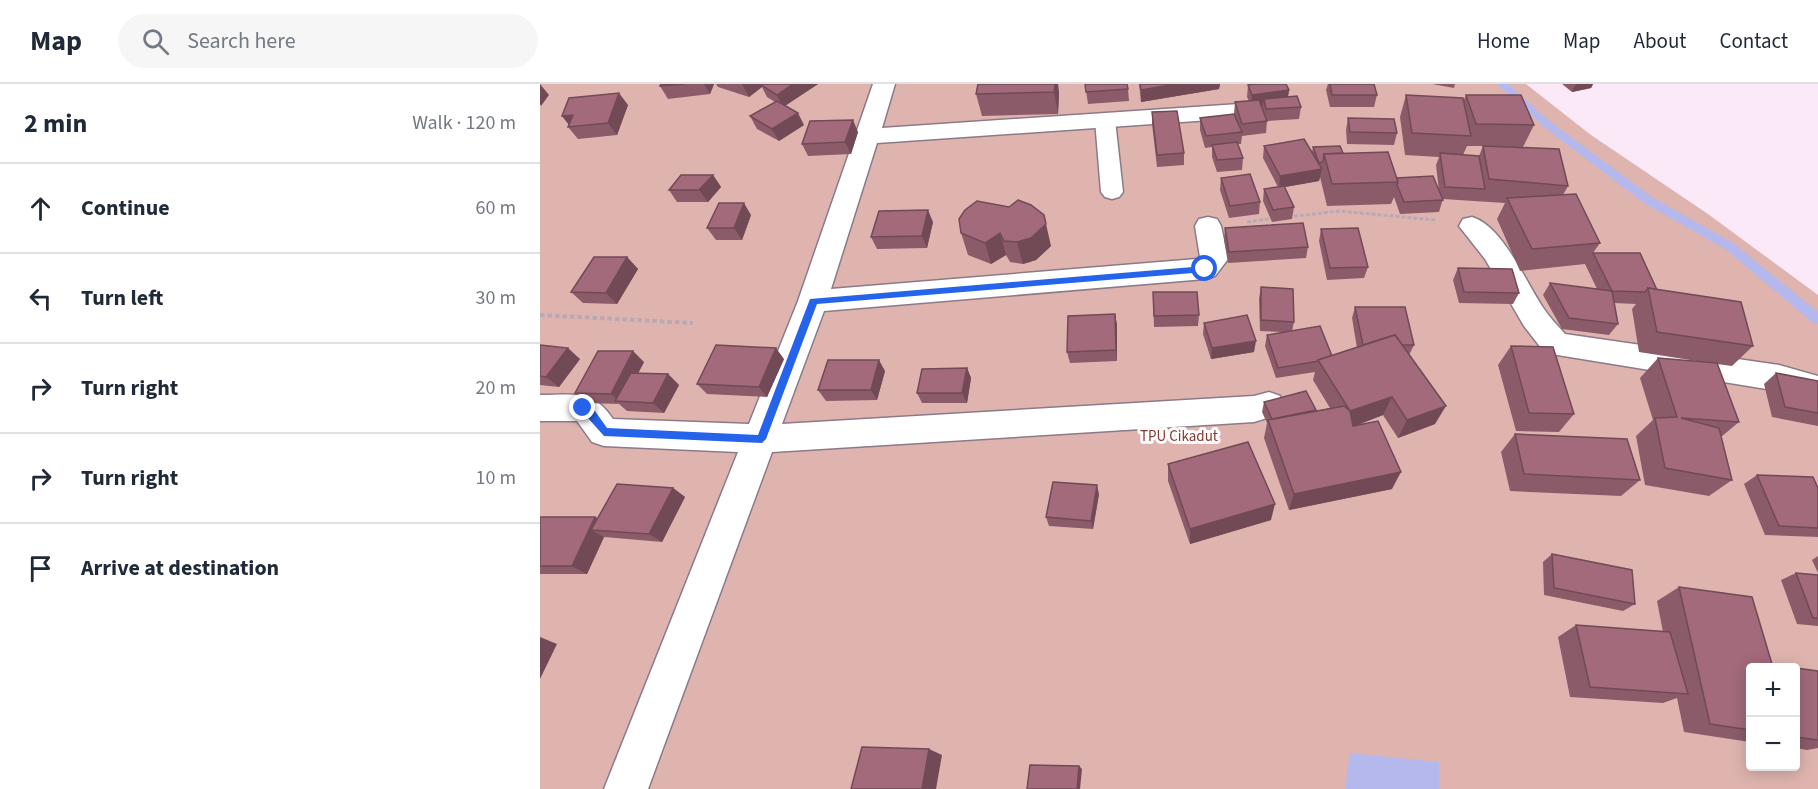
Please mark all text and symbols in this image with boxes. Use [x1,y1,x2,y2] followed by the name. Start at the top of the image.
[118,14,538,68] search box
[30,21,82,61] text: Map
[139,25,172,58] icon: search
[187,25,296,57] text: Search here
[1477,26,1530,56] text: Home
[1563,26,1601,56] text: Map
[1634,26,1686,56] text: About
[1719,26,1788,56] text: Contact
[24,105,87,142] text: 2 min
[412,109,516,137] text: Walk · 120 m
[24,192,57,225] icon: ahead
[81,192,170,224] text: Continue
[476,194,516,222] text: 60 m
[1191,255,1217,281] route start
[24,282,57,315] icon: left
[81,282,163,314] text: Turn left
[476,284,516,312] text: 30 m
[24,372,57,405] icon: right
[81,372,178,404] text: Turn right
[476,374,516,402] text: 20 m
[569,394,595,420] route end
[1140,426,1218,447] park label: TPU Cikadut
[24,462,57,495] icon: right
[81,462,178,494] text: Turn right
[476,464,516,492] text: 10 m
[24,552,57,585] icon: arrive
[81,552,279,584] text: Arrive at destination
[1746,663,1800,771] map controls
[1746,663,1800,717] button: +
[1746,717,1800,771] button: −

